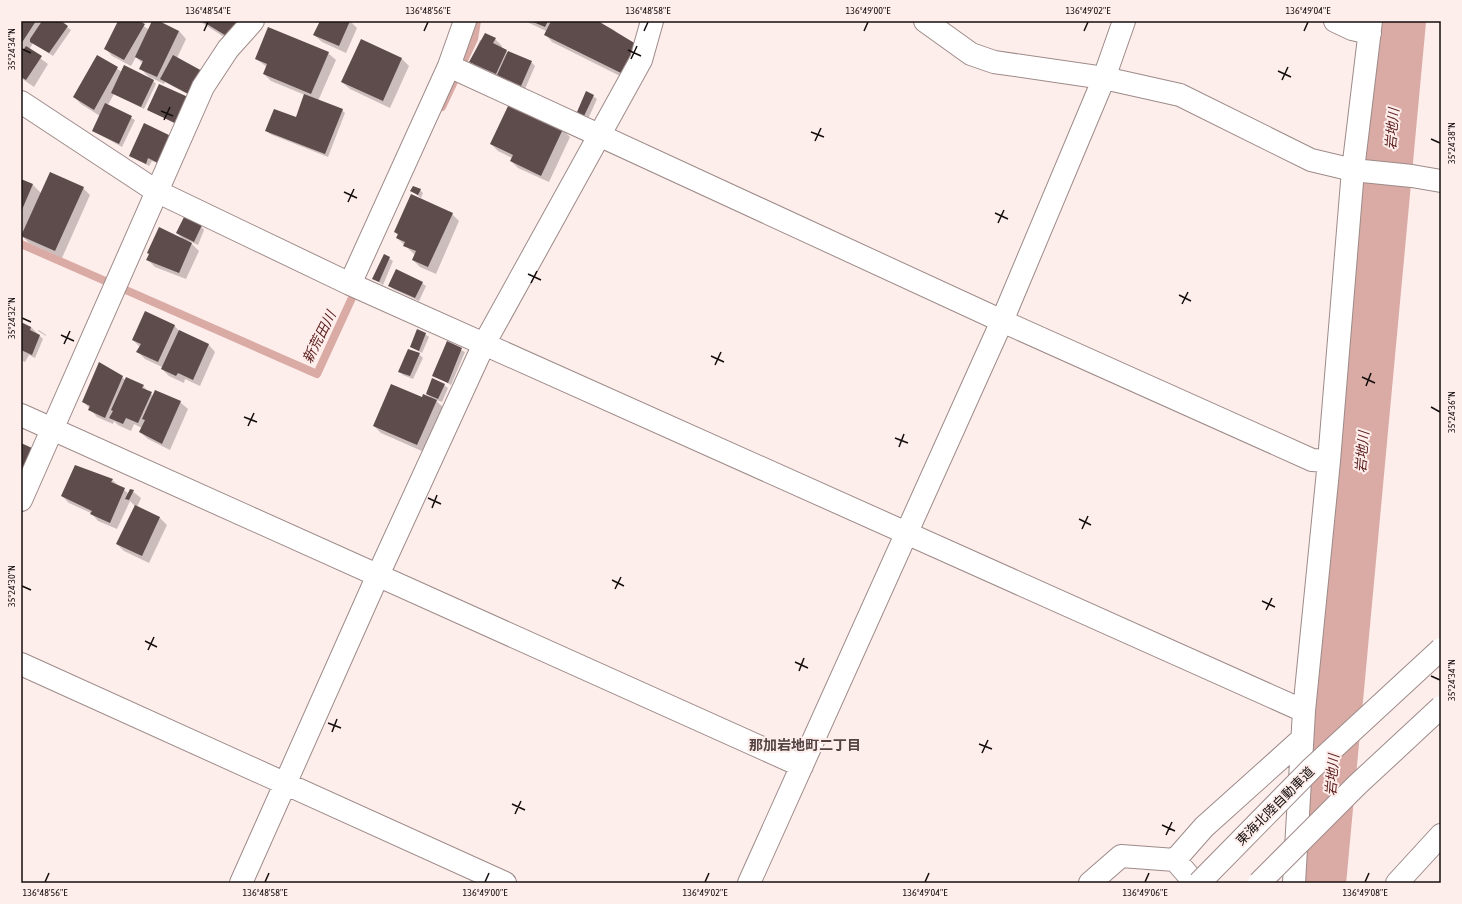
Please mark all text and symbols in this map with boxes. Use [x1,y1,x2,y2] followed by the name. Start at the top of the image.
[186,5,231,16] text: 136°48'54"E
[406,5,451,16] text: 136°48'56"E
[626,5,671,16] text: 136°48'58"E
[846,5,891,16] text: 136°49'00"E
[1066,5,1111,16] text: 136°49'02"E
[1286,5,1331,16] text: 136°49'04"E
[6,28,17,70] text: 35°24'34"N
[1382,105,1402,151] water label: 岩地川
[1446,122,1457,164] text: 35°24'38"N
[6,297,17,339] text: 35°24'32"N
[299,307,340,366] water label: 新荒田川
[1446,391,1457,433] text: 35°24'36"N
[1352,428,1372,474] water label: 岩地川
[6,565,17,607] text: 35°24'30"N
[1446,659,1457,701] text: 35°24'34"N
[749,737,861,753] district label: 那加岩地町二丁目
[1322,751,1342,797] water label: 岩地川
[1233,764,1317,848] street label: 東海北陸自動車道
[23,887,68,898] text: 136°48'56"E
[243,887,288,898] text: 136°48'58"E
[463,887,508,898] text: 136°49'00"E
[683,887,728,898] text: 136°49'02"E
[903,887,948,898] text: 136°49'04"E
[1123,887,1168,898] text: 136°49'06"E
[1343,887,1388,898] text: 136°49'08"E

